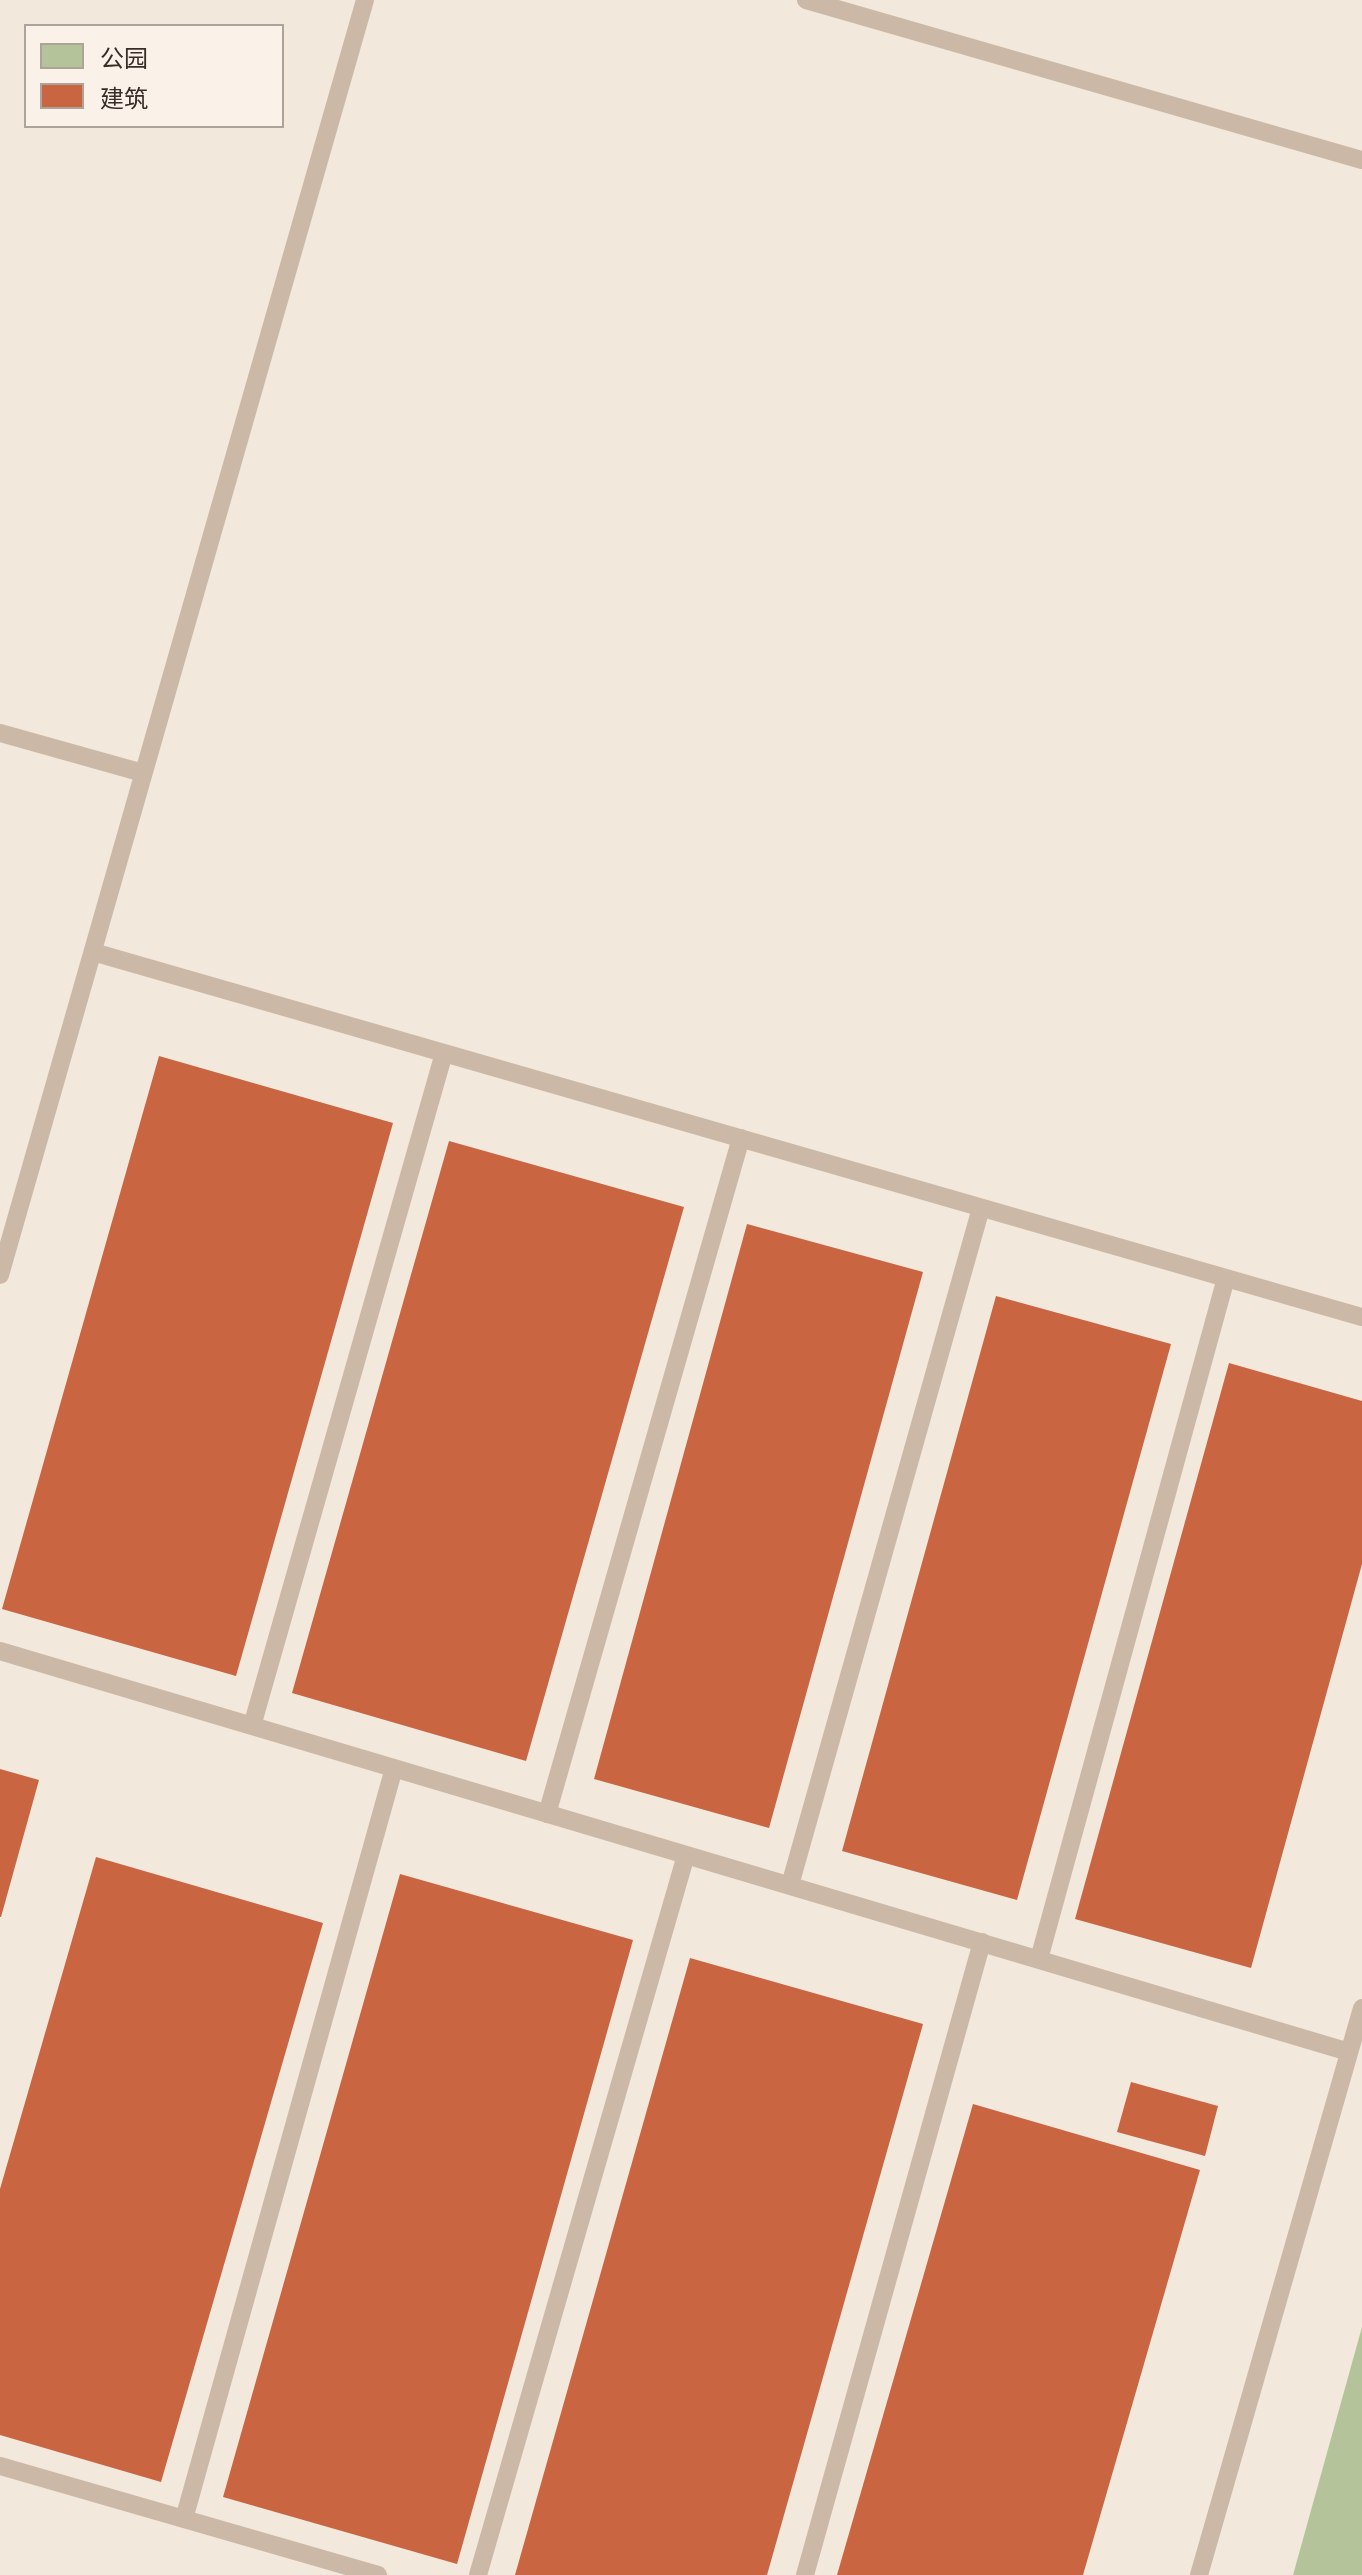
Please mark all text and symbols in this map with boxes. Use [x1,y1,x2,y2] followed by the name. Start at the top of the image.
[24,24,284,128] legend
[100,42,148,74] text: 公园
[100,82,148,114] text: 建筑

